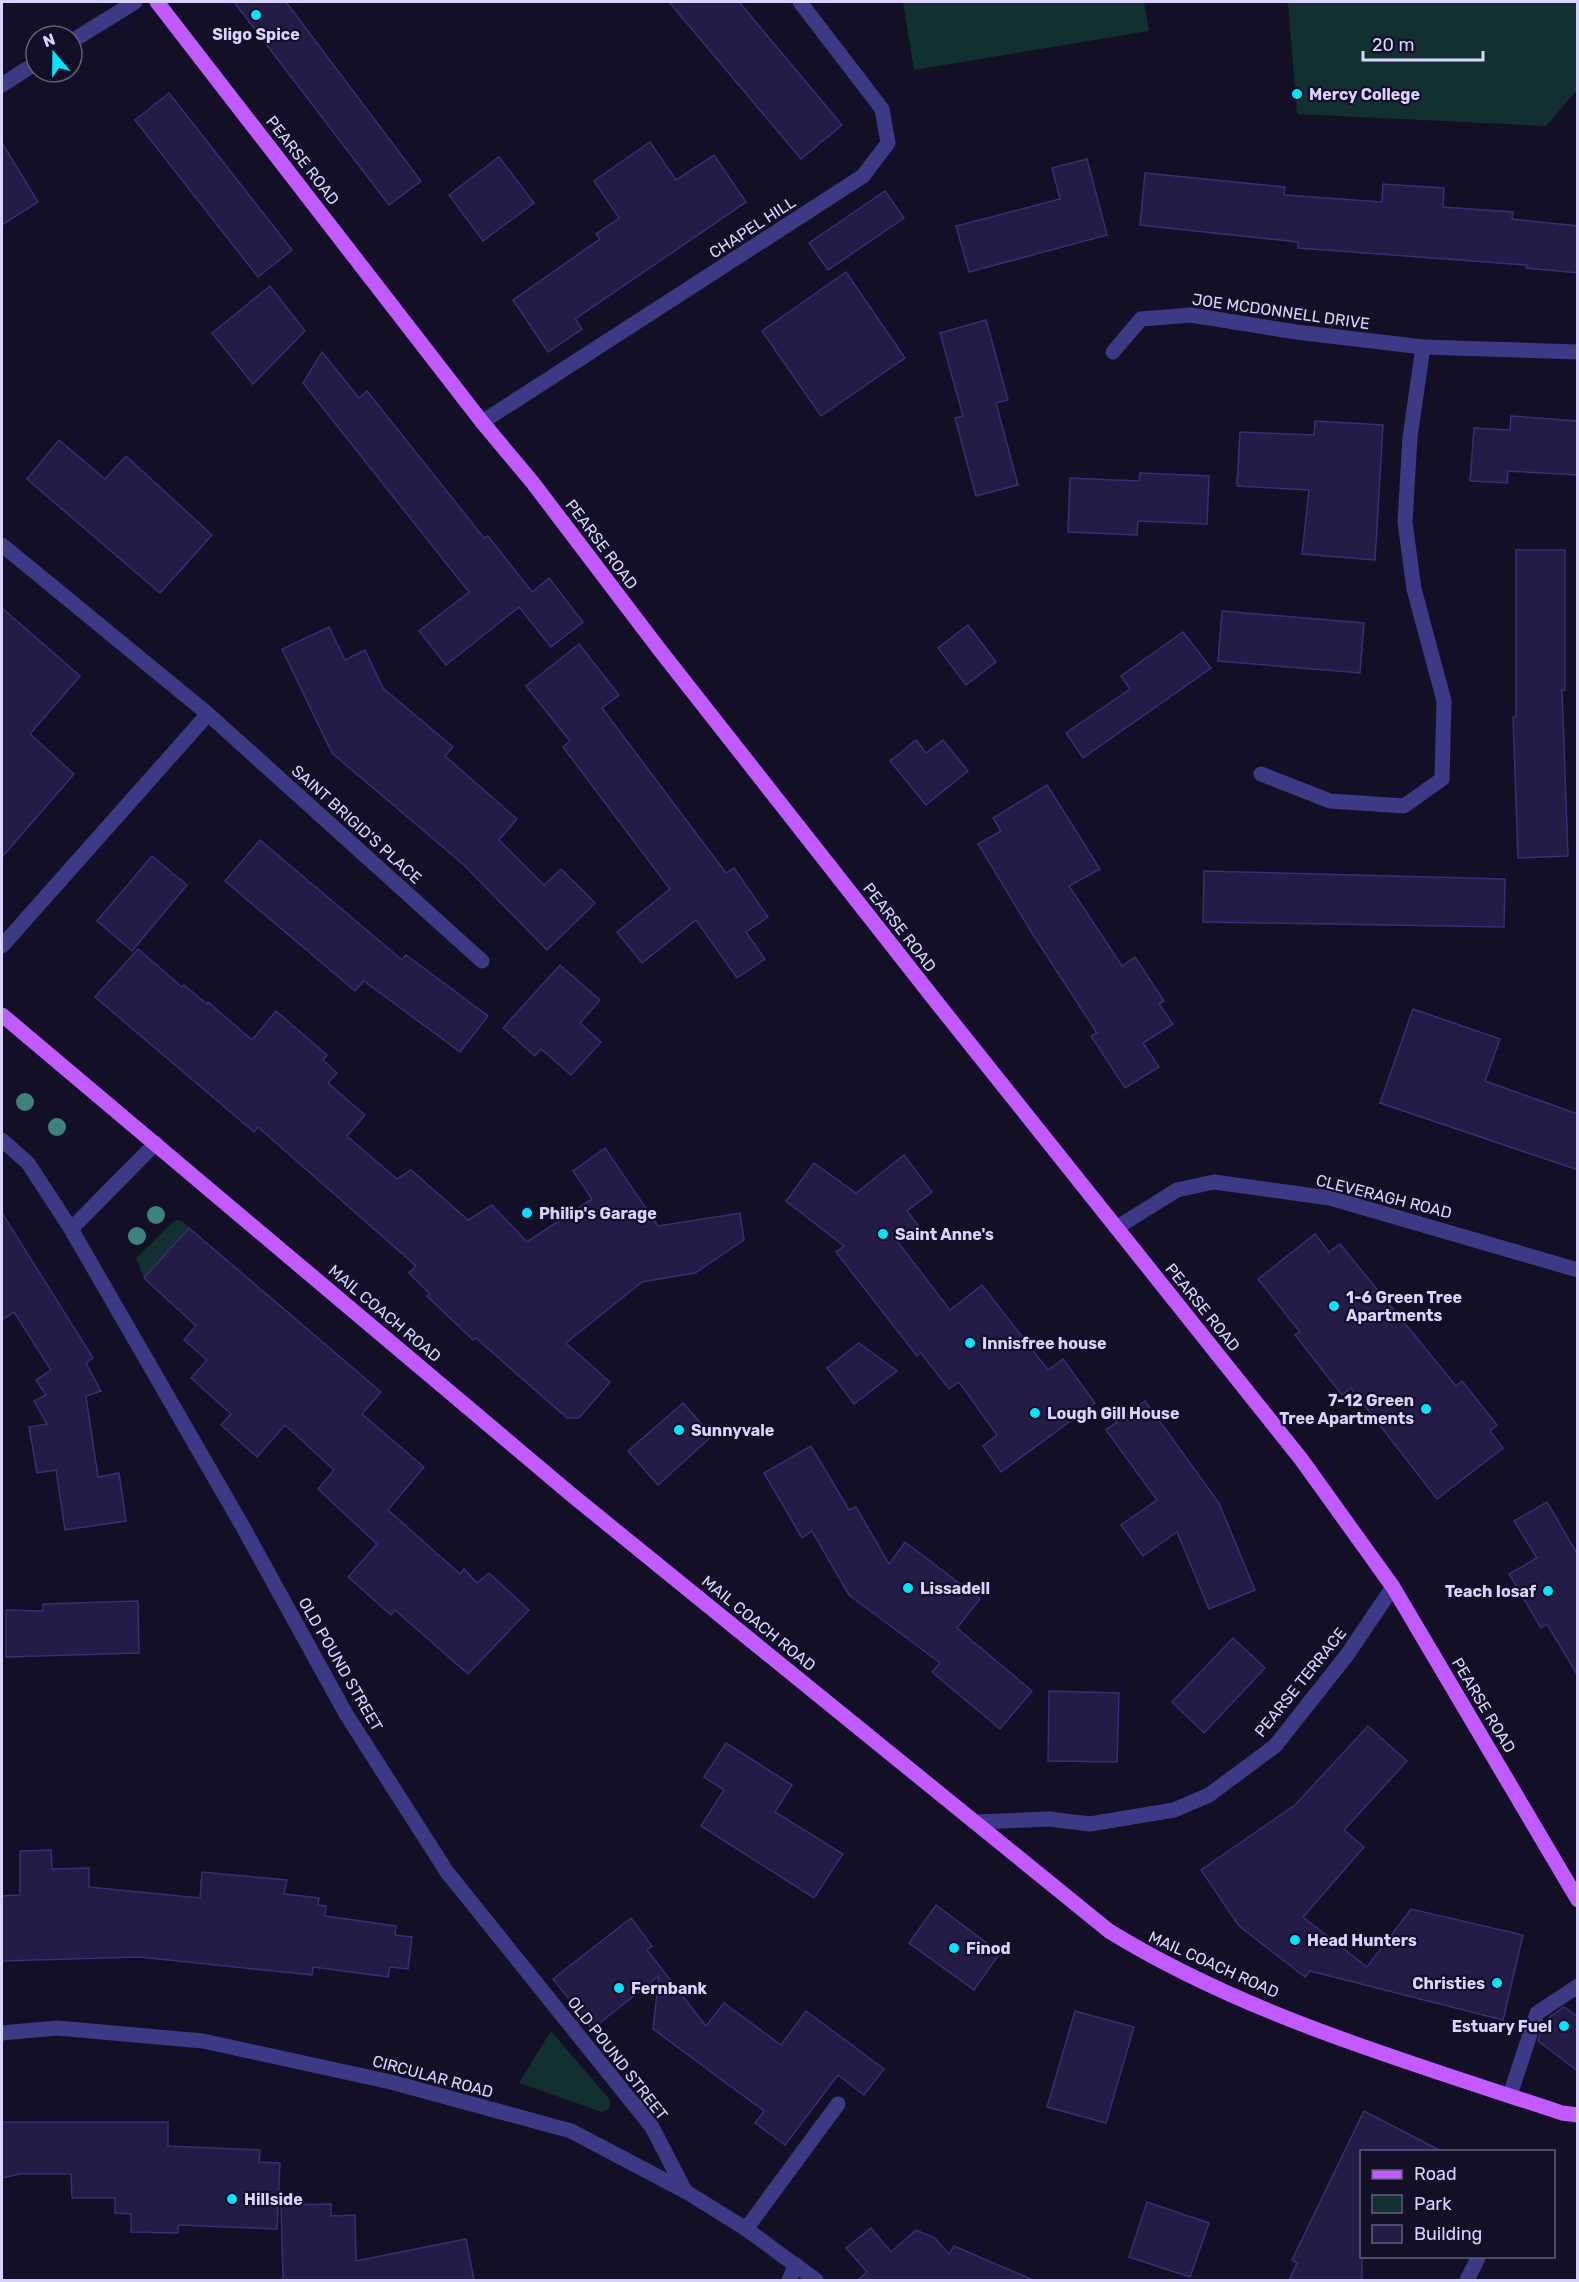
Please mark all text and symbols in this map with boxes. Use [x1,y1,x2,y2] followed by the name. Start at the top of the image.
[249,8,263,22] marker: Sligo Spice
[24,24,84,84] north arrow
[1363,24,1483,62] scale bar
[212,25,300,44] place label: Sligo Spice
[40,29,58,51] text: N
[1372,34,1414,56] text: 20 m
[1309,85,1420,104] place label: Mercy College
[1290,87,1304,101] marker: Mercy College
[262,112,343,209] street label: PEARSE ROAD
[706,192,799,262] street label: CHAPEL HILL
[1191,290,1371,333] street label: JOE MCDONNELL DRIVE
[562,496,642,593] street label: PEARSE ROAD
[288,761,425,888] street label: SAINT BRIGID'S PLACE
[859,879,940,976] street label: PEARSE ROAD
[1314,1170,1454,1223] street label: CLEVERAGH ROAD
[539,1204,657,1223] place label: Philip's Garage
[520,1206,534,1220] marker: Philip's Garage
[895,1225,994,1244] place label: Saint Anne's
[876,1227,890,1241] marker: Saint Anne's
[1161,1260,1244,1355] street label: PEARSE ROAD
[325,1261,445,1366] street label: MAIL COACH ROAD
[1346,1288,1462,1325] place label: 1-6 Green Tree Apartments
[1327,1299,1341,1313] marker: 1-6 Green Tree Apartments
[982,1334,1107,1353] place label: Innisfree house
[963,1336,977,1350] marker: Innisfree house
[1279,1391,1414,1428] place label: 7-12 Green Tree Apartments
[1419,1402,1433,1416] marker: 7-12 Green Tree Apartments
[1047,1404,1179,1423] place label: Lough Gill House
[1028,1406,1042,1420] marker: Lough Gill House
[691,1421,774,1440] place label: Sunnyvale
[672,1423,686,1437] marker: Sunnyvale
[698,1572,819,1675] street label: MAIL COACH ROAD
[920,1579,990,1598] place label: Lissadell
[901,1581,915,1595] marker: Lissadell
[1445,1582,1537,1601] place label: Teach Iosaf
[1541,1584,1555,1598] marker: Teach Iosaf
[294,1594,387,1735] street label: OLD POUND STREET
[1250,1624,1350,1741] street label: PEARSE TERRACE
[1448,1654,1519,1756] street label: PEARSE ROAD
[1146,1927,1282,2002] street label: MAIL COACH ROAD
[1307,1931,1417,1950] place label: Head Hunters
[1288,1933,1302,1947] marker: Head Hunters
[966,1939,1011,1958] place label: Finod
[947,1941,961,1955] marker: Finod
[1412,1974,1485,1993] place label: Christies
[1490,1976,1504,1990] marker: Christies
[631,1979,708,1998] place label: Fernbank
[612,1981,626,1995] marker: Fernbank
[564,1993,672,2124] street label: OLD POUND STREET
[1452,2017,1552,2036] place label: Estuary Fuel
[1557,2019,1571,2033] marker: Estuary Fuel
[370,2051,495,2102] street label: CIRCULAR ROAD
[1360,2150,1555,2258] legend
[1414,2163,1457,2185] text: Road
[244,2190,303,2209] place label: Hillside
[225,2192,239,2206] marker: Hillside
[1414,2193,1452,2215] text: Park
[1414,2223,1482,2245] text: Building

